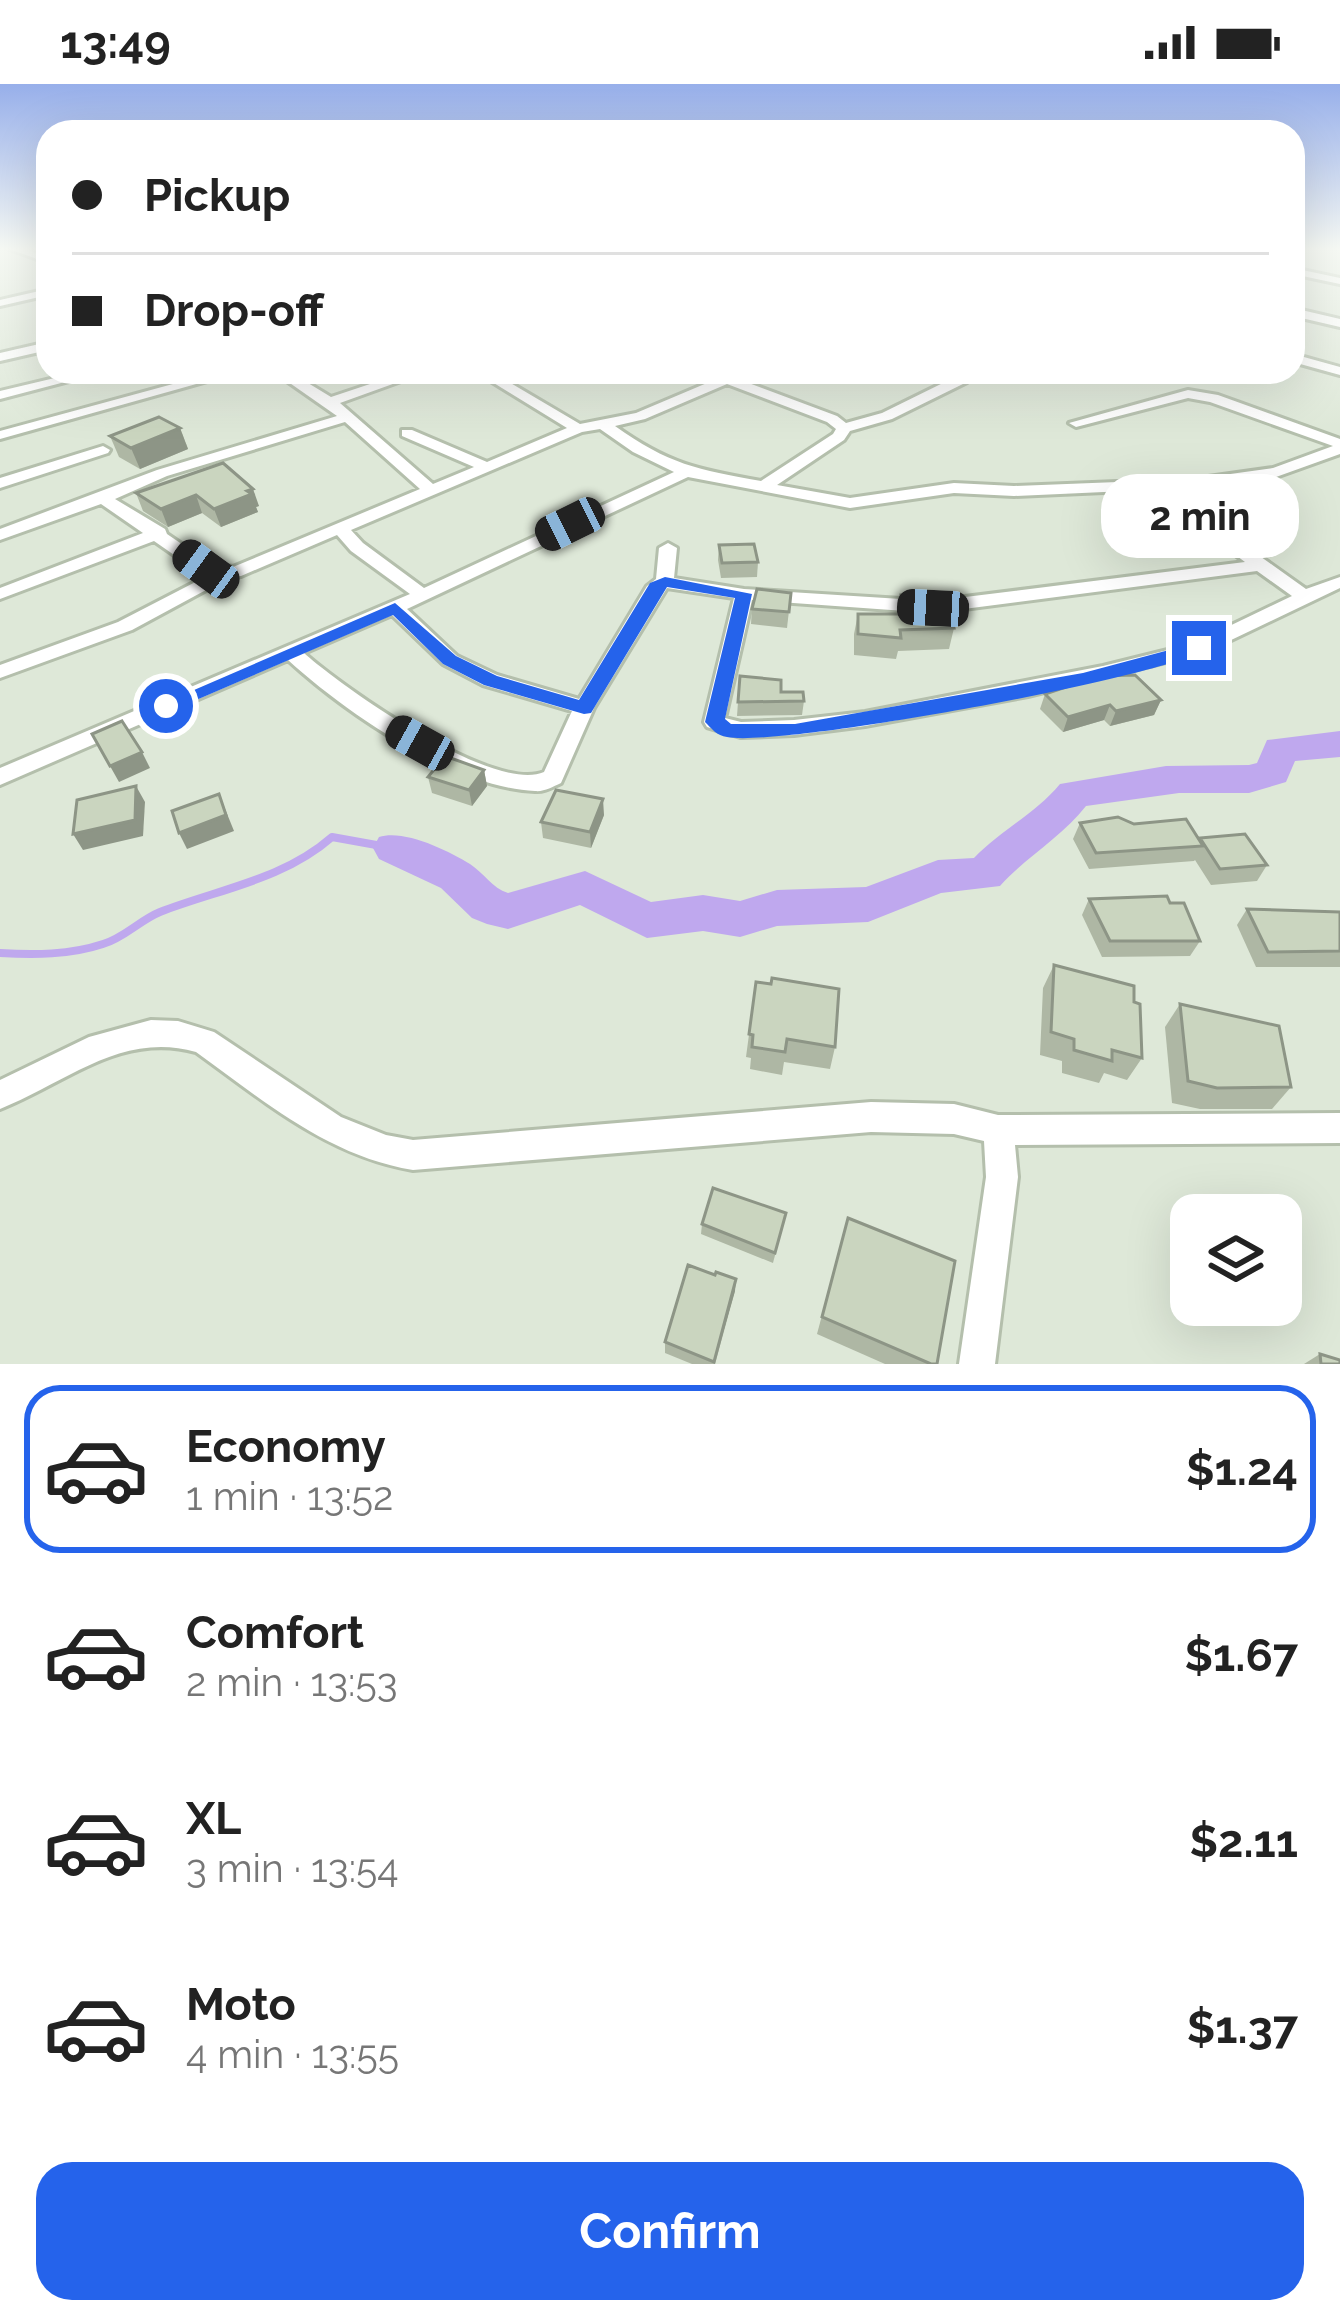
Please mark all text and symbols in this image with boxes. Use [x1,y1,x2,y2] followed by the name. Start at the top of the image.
[60,16,171,69] text: 13:49
[144,169,290,222] text: Pickup
[144,284,324,337] text: Drop-off
[1100,474,1298,558] callout: 2 min
[530,492,610,556] car
[1149,493,1251,539] text: 2 min
[166,533,246,605] car
[896,588,970,628] car
[1172,621,1226,675] route end
[139,679,193,733] route start
[380,710,460,776] car
[1170,1194,1302,1326] map controls
[1170,1194,1302,1326] button: layers
[42,1415,150,1523] icon: car
[186,1420,386,1473] text: Economy
[1186,1443,1298,1496] text: $1.24
[186,1473,393,1519] text: 1 min · 13:52
[42,1601,150,1709] icon: car
[186,1606,364,1659] text: Comfort
[1185,1629,1298,1682] text: $1.67
[186,1659,398,1705] text: 2 min · 13:53
[42,1787,150,1895] icon: car
[186,1792,241,1845] text: XL
[1190,1815,1298,1868] text: $2.11
[186,1845,399,1891] text: 3 min · 13:54
[42,1973,150,2081] icon: car
[186,1978,296,2031] text: Moto
[1187,2001,1298,2054] text: $1.37
[186,2031,399,2077] text: 4 min · 13:55
[36,2162,1304,2300] button: Confirm

